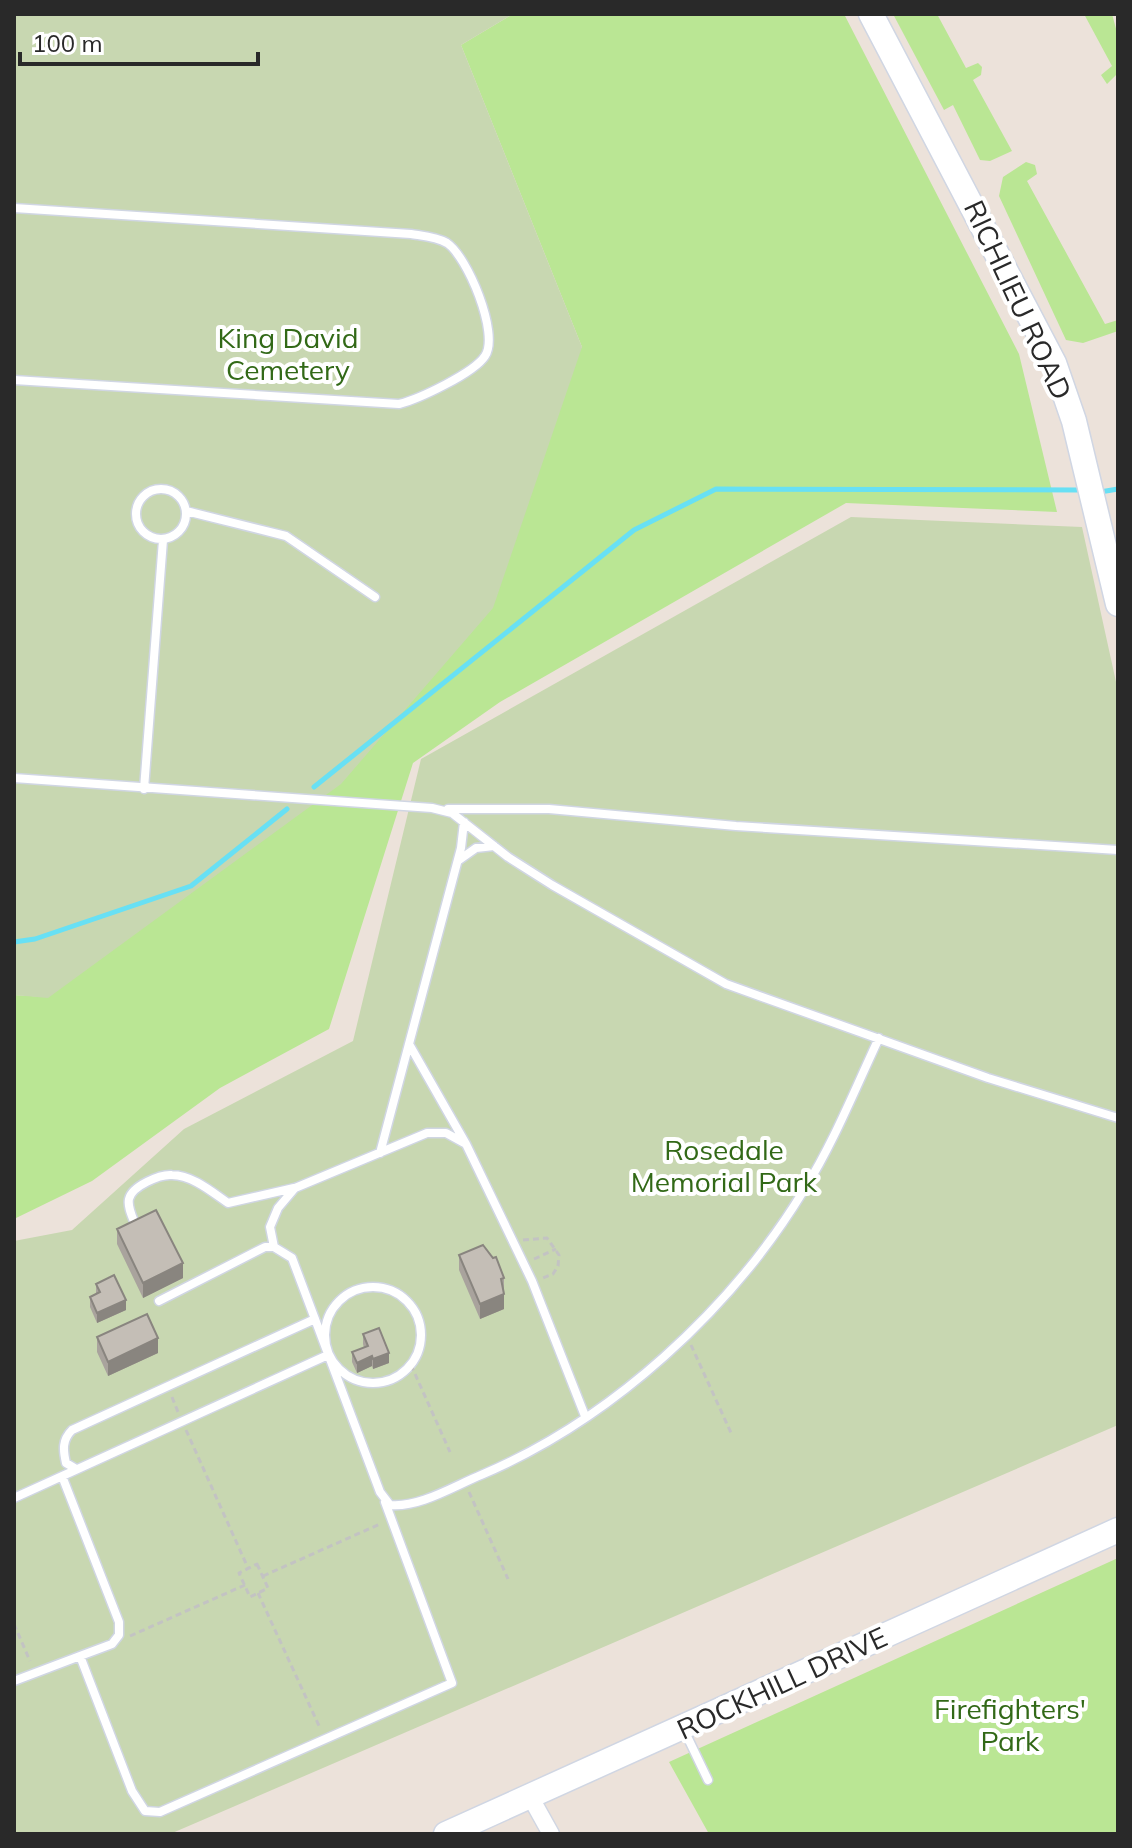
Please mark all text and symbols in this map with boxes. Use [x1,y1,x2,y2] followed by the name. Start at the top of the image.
[20,16,258,66] scale bar
[32,28,103,58] text: 100 m
[957,195,1080,405] street label: RICHLIEU ROAD
[218,320,358,387] park label: King David Cemetery
[631,1132,818,1199] park label: Rosedale Memorial Park
[671,1619,892,1747] street label: ROCKHILL DRIVE
[934,1691,1086,1758] park label: Firefighters' Park

